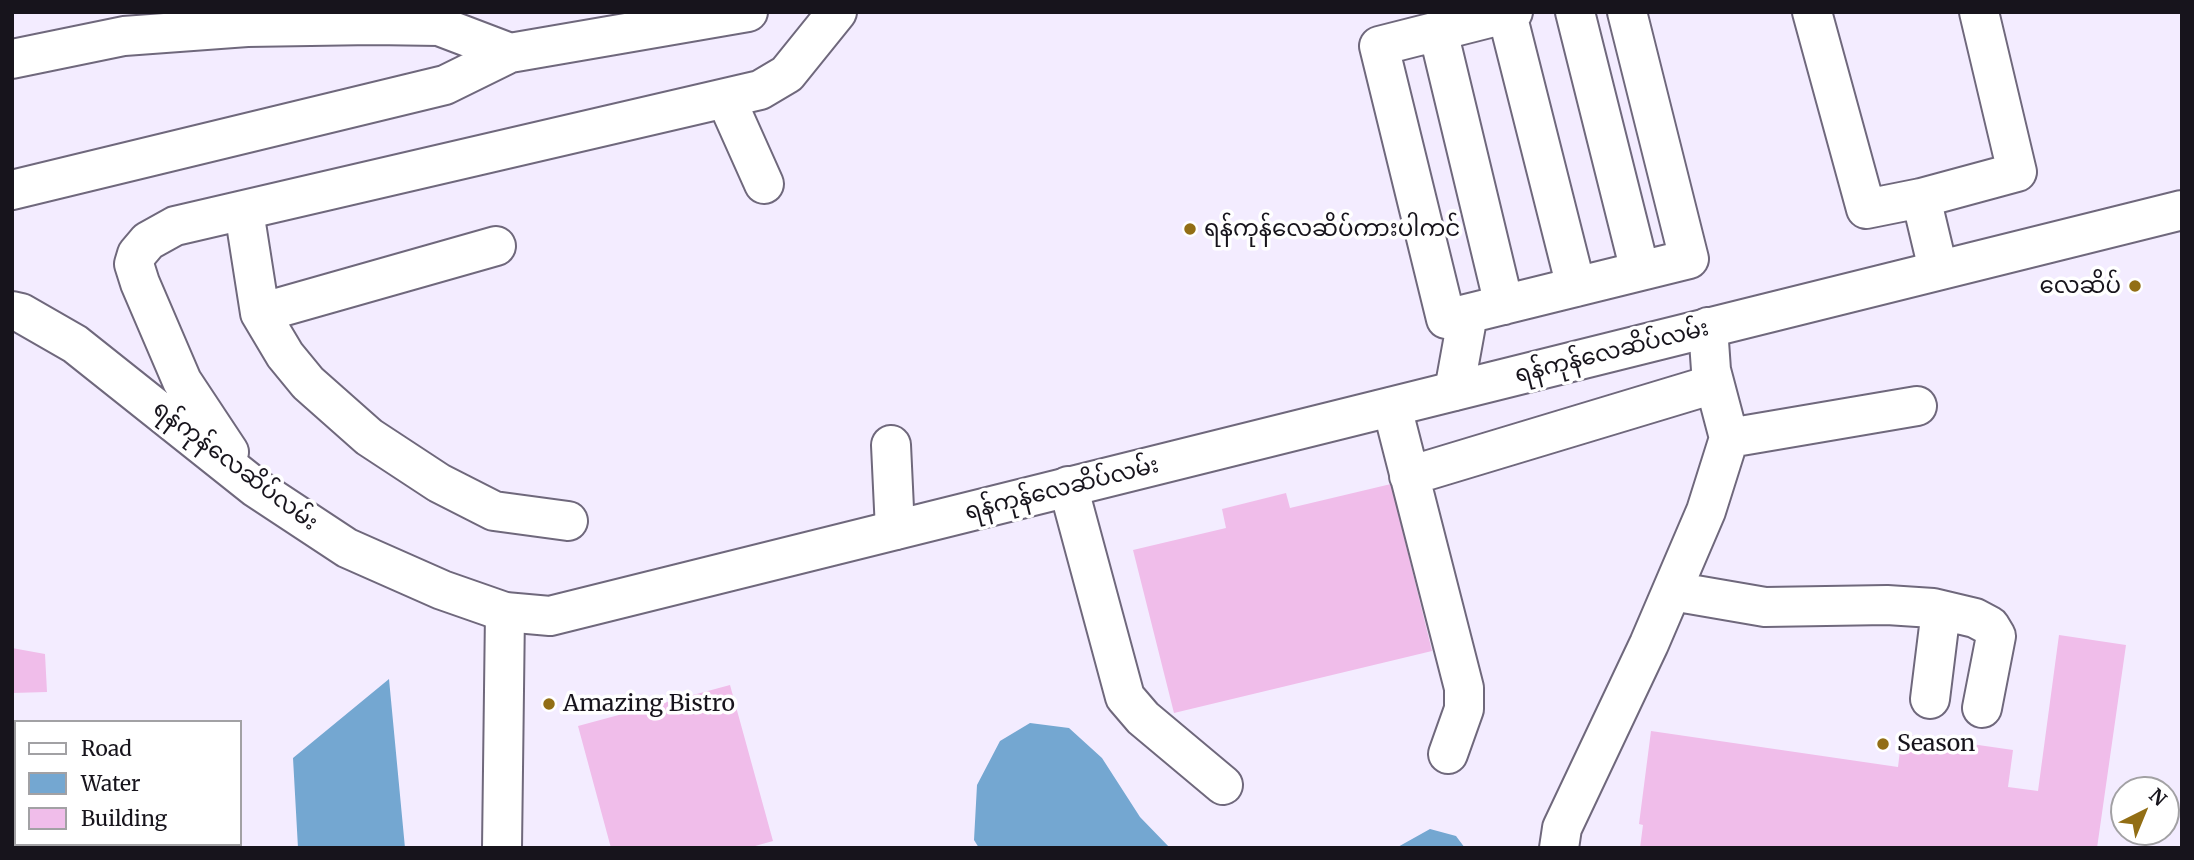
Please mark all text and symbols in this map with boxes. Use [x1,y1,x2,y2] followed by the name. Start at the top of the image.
[1204,215,1460,243] place label: ရန်ကုန်လေဆိပ်ကားပါကင်
[1182,221,1198,237] marker: ရန်ကုန်လေဆိပ်ကားပါကင်
[2039,272,2121,300] place label: လေဆိပ်
[2127,278,2143,294] marker: လေဆိပ်
[1512,315,1712,389] street label: ရန်ကုန်လေဆိပ်လမ်း
[147,395,323,537] street label: ရန်ကုန်လေဆိပ်လမ်း
[962,452,1162,526] street label: ရန်ကုန်လေဆိပ်လမ်း
[563,690,735,718] place label: Amazing Bistro
[541,696,557,712] marker: Amazing Bistro
[14,720,242,846] legend
[1897,730,1975,758] place label: Season
[81,735,132,762] text: Road
[1875,736,1891,752] marker: Season
[81,770,140,797] text: Water
[2110,776,2180,846] north arrow
[2144,783,2172,811] text: N
[81,805,167,832] text: Building

